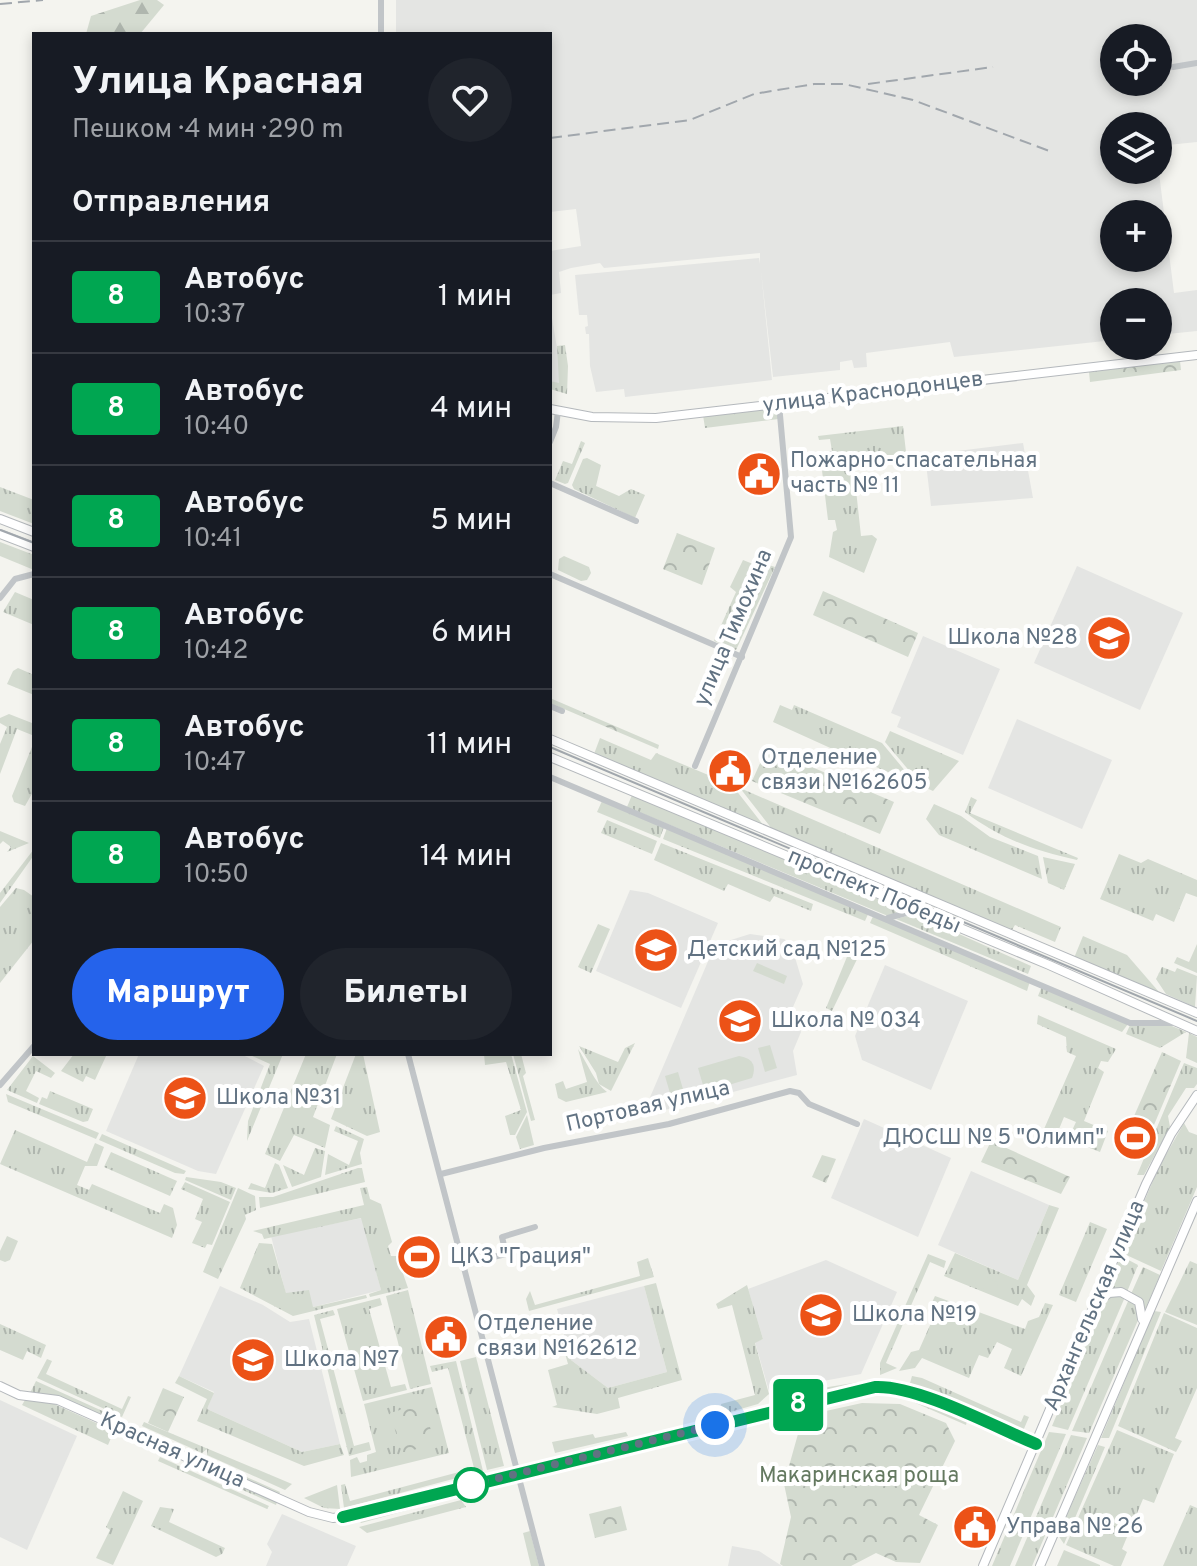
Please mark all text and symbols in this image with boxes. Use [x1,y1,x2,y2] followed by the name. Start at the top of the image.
[1100,24,1172,360] map controls
[1100,24,1172,96] button: locate
[428,58,512,142] button: heart
[72,59,364,108] text: Улица Красная
[1100,112,1172,184] button: layers
[72,114,343,147] text: Пешком · 4 мин · 290 m
[72,185,270,222] text: Отправления
[1100,200,1172,272] button: +
[184,262,305,299] text: Автобус
[107,279,125,315] text: 8
[438,279,512,316] text: 1 мин
[1100,288,1172,360] button: −
[184,299,245,332] text: 10:37
[761,366,985,420] street label: улица Краснодонцев
[184,374,305,411] text: Автобус
[107,391,125,427] text: 8
[430,391,512,428] text: 4 мин
[184,411,249,444] text: 10:40
[790,448,1038,500] place label: Пожарно-спасательная часть № 11
[735,450,783,498] public building icon: Пожарно-спасательная часть № 11
[184,486,305,523] text: Автобус
[107,503,125,539] text: 8
[430,503,512,540] text: 5 мин
[184,523,242,556] text: 10:41
[689,545,779,711] street label: улица Тимохина
[184,598,305,635] text: Автобус
[1085,614,1133,662] school or university icon: Школа №28
[107,615,125,651] text: 8
[431,615,512,652] text: 6 мин
[947,625,1078,652] place label: Школа №28
[184,635,248,668] text: 10:42
[184,710,305,747] text: Автобус
[107,727,125,763] text: 8
[427,727,512,764] text: 11 мин
[761,745,927,797] place label: Отделение связи №162605
[184,747,246,780] text: 10:47
[706,747,754,795] public building icon: Отделение связи №162605
[184,822,305,859] text: Автобус
[107,839,125,875] text: 8
[420,839,512,876] text: 14 мин
[783,843,965,941] street label: проспект Победы
[184,859,249,892] text: 10:50
[632,926,680,974] school or university icon: Детский сад №125
[687,937,886,964] place label: Детский сад №125
[72,948,284,1040] button: Маршрут
[300,948,512,1040] button: Билеты
[716,997,764,1045] school or university icon: Школа № 034
[771,1008,921,1035] place label: Школа № 034
[161,1074,209,1122] school or university icon: Школа №31
[563,1075,733,1139] street label: Портовая улица
[216,1085,341,1112] place label: Школа №31
[1111,1114,1159,1162] sports icon: ДЮСШ № 5 "Олимп"
[883,1125,1104,1152] place label: ДЮСШ № 5 "Олимп"
[1038,1197,1152,1415] street label: Архангельская улица
[395,1233,443,1281] sports icon: ЦКЗ "Грация"
[450,1244,591,1271] place label: ЦКЗ "Грация"
[797,1291,845,1339] school or university icon: Школа №19
[852,1302,977,1329] place label: Школа №19
[477,1311,637,1363] place label: Отделение связи №162612
[422,1313,470,1361] public building icon: Отделение связи №162612
[229,1336,277,1384] school or university icon: Школа №7
[284,1347,399,1374] place label: Школа №7
[772,1379,824,1431] line badge: 8
[789,1387,807,1423] text: 8
[695,1405,735,1445] your location
[95,1407,249,1495] street label: Красная улица
[759,1463,959,1490] park label: Макаринская роща
[454,1468,488,1502] unlabelled marker
[951,1503,999,1551] public building icon: Управа № 26
[1006,1514,1143,1541] place label: Управа № 26

